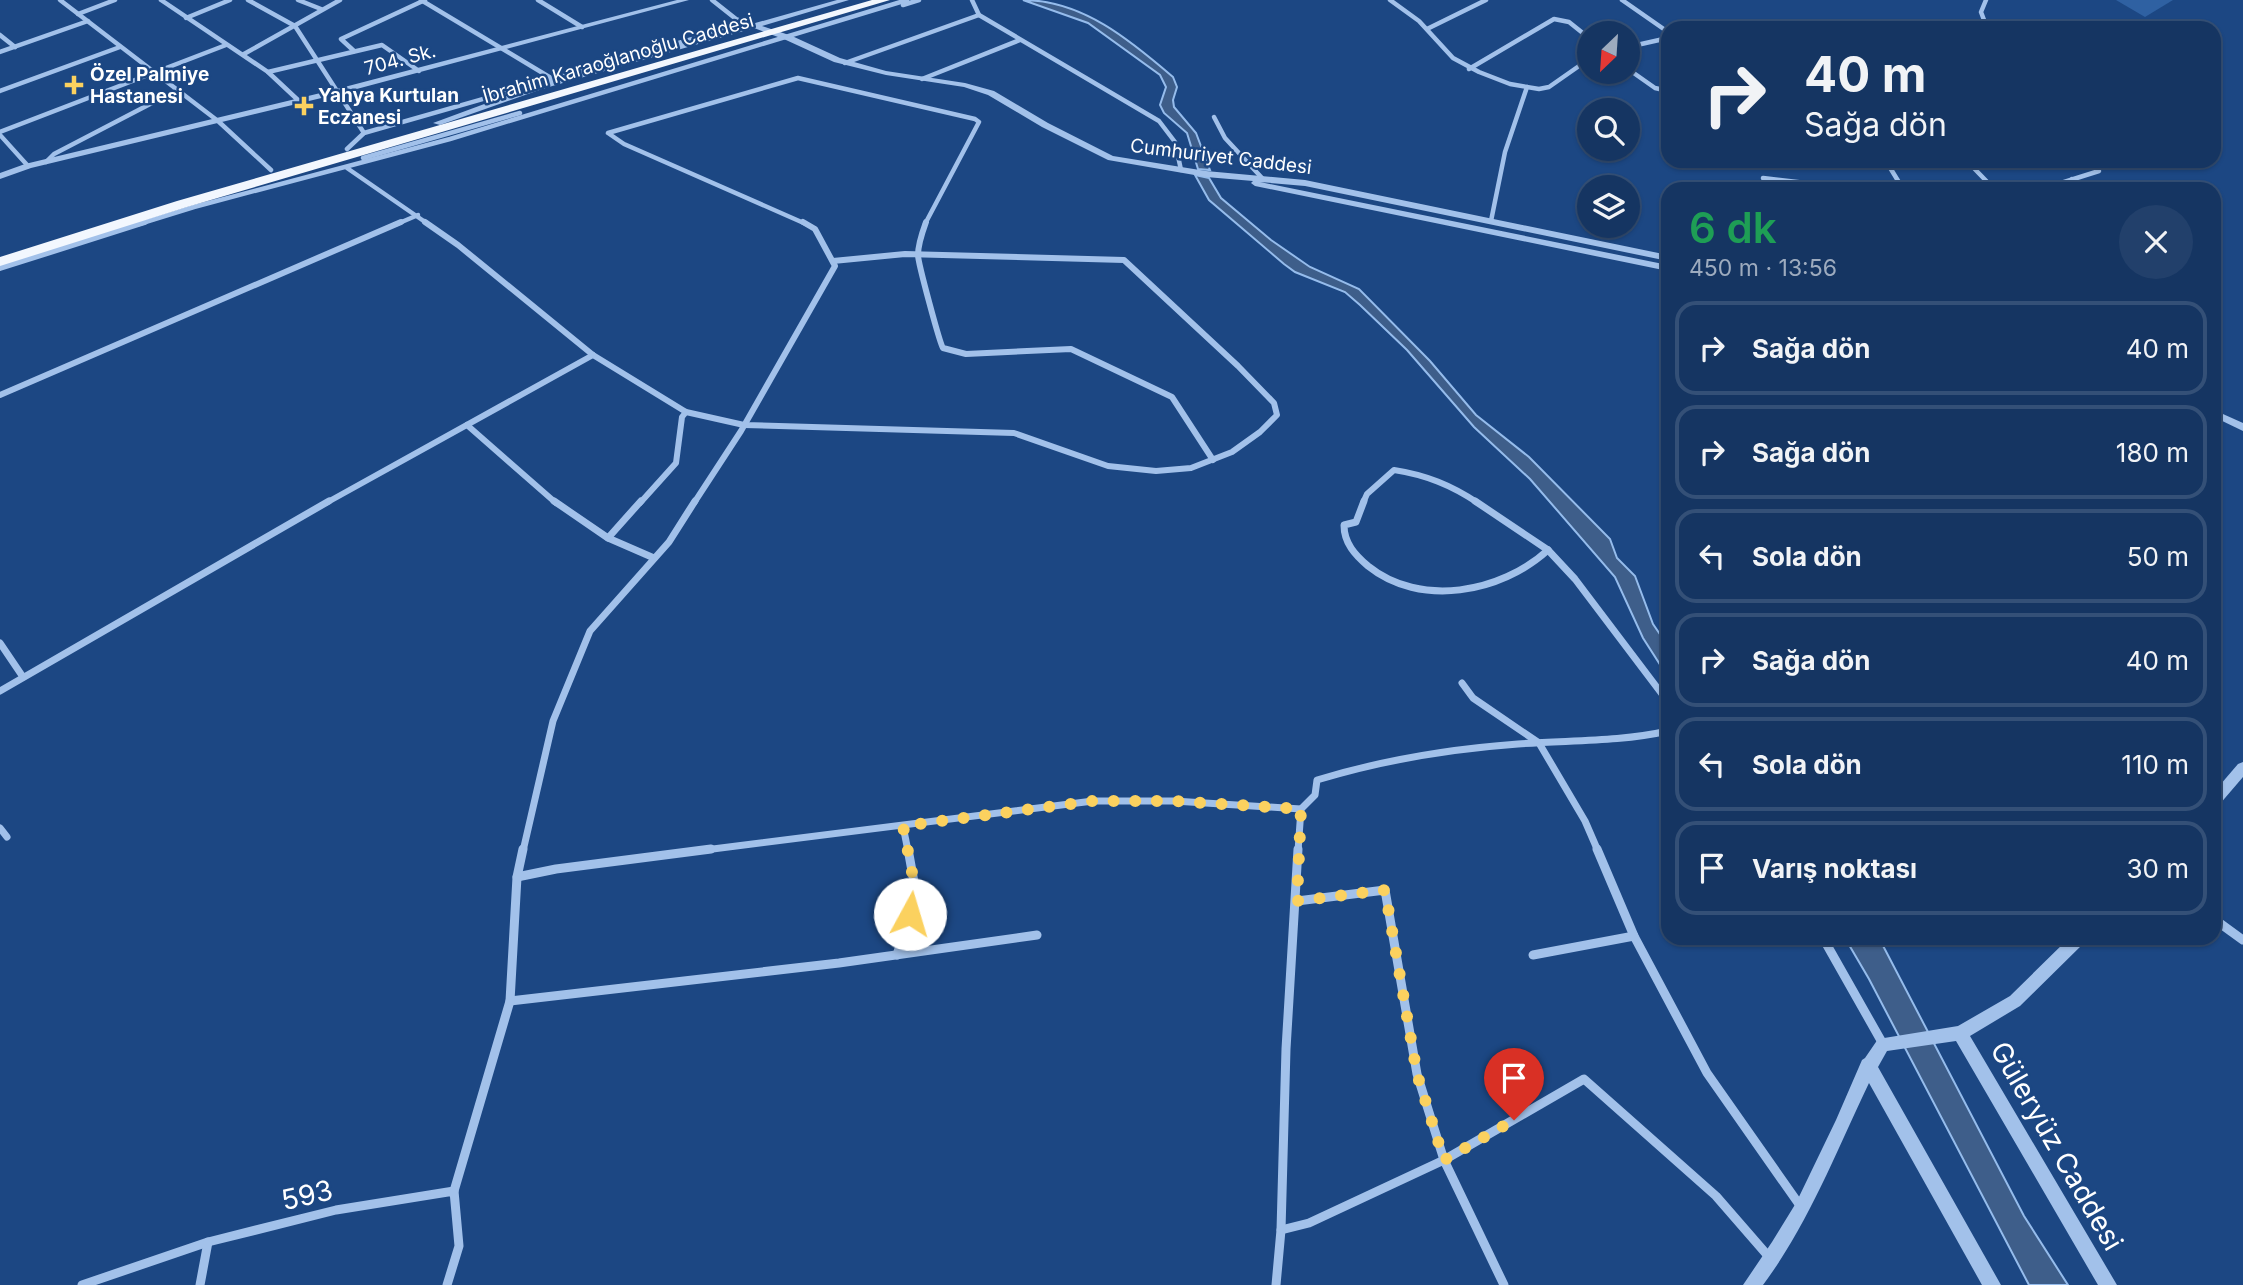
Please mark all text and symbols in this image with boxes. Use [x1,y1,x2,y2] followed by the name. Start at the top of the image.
[480,9,756,108] street label: İbrahim Karaoğlanoğlu Caddesi
[1577,21,1640,84] north arrow
[1577,21,1640,238] map controls
[362,39,438,80] street label: 704. Sk.
[1804,45,1927,104] text: 40 m
[1689,49,1780,140] icon: right
[90,63,209,108] place label: Özel Palmiye Hastanesi
[64,75,84,95] marker: Özel Palmiye Hastanesi
[318,84,459,129] place label: Yahya Kurtulan Eczanesi
[296,98,312,114] marker: Yahya Kurtulan Eczanesi
[1577,98,1640,161] button: search
[1804,105,1947,144] text: Sağa dön
[1129,134,1313,179] street label: Cumhuriyet Caddesi
[1577,175,1640,238] button: layers
[1689,202,1777,253] text: 6 dk
[2119,205,2193,279] button: close
[1689,254,1837,282] text: 450 m · 13:56
[1693,329,1731,367] icon: right
[1752,333,1870,364] text: Sağa dön
[2126,333,2189,364] text: 40 m
[1693,433,1731,471] icon: right
[1752,437,1870,468] text: Sağa dön
[2116,437,2189,468] text: 180 m
[1693,537,1731,575] icon: left
[1752,541,1862,572] text: Sola dön
[2127,541,2189,572] text: 50 m
[1693,641,1731,679] icon: right
[1752,645,1870,676] text: Sağa dön
[2126,645,2189,676] text: 40 m
[1693,745,1731,783] icon: left
[1752,749,1862,780] text: Sola dön
[2121,749,2189,780] text: 110 m
[1693,849,1731,887] icon: arrive
[1752,853,1917,884] text: Varış noktası
[2126,853,2189,884] text: 30 m
[873,877,947,951] position arrow
[1983,1036,2131,1256] street label: Güleryüz Caddesi
[1484,1048,1544,1120] pin
[1495,1059,1533,1097] icon: arrive
[278,1173,336,1217] street label: 593

